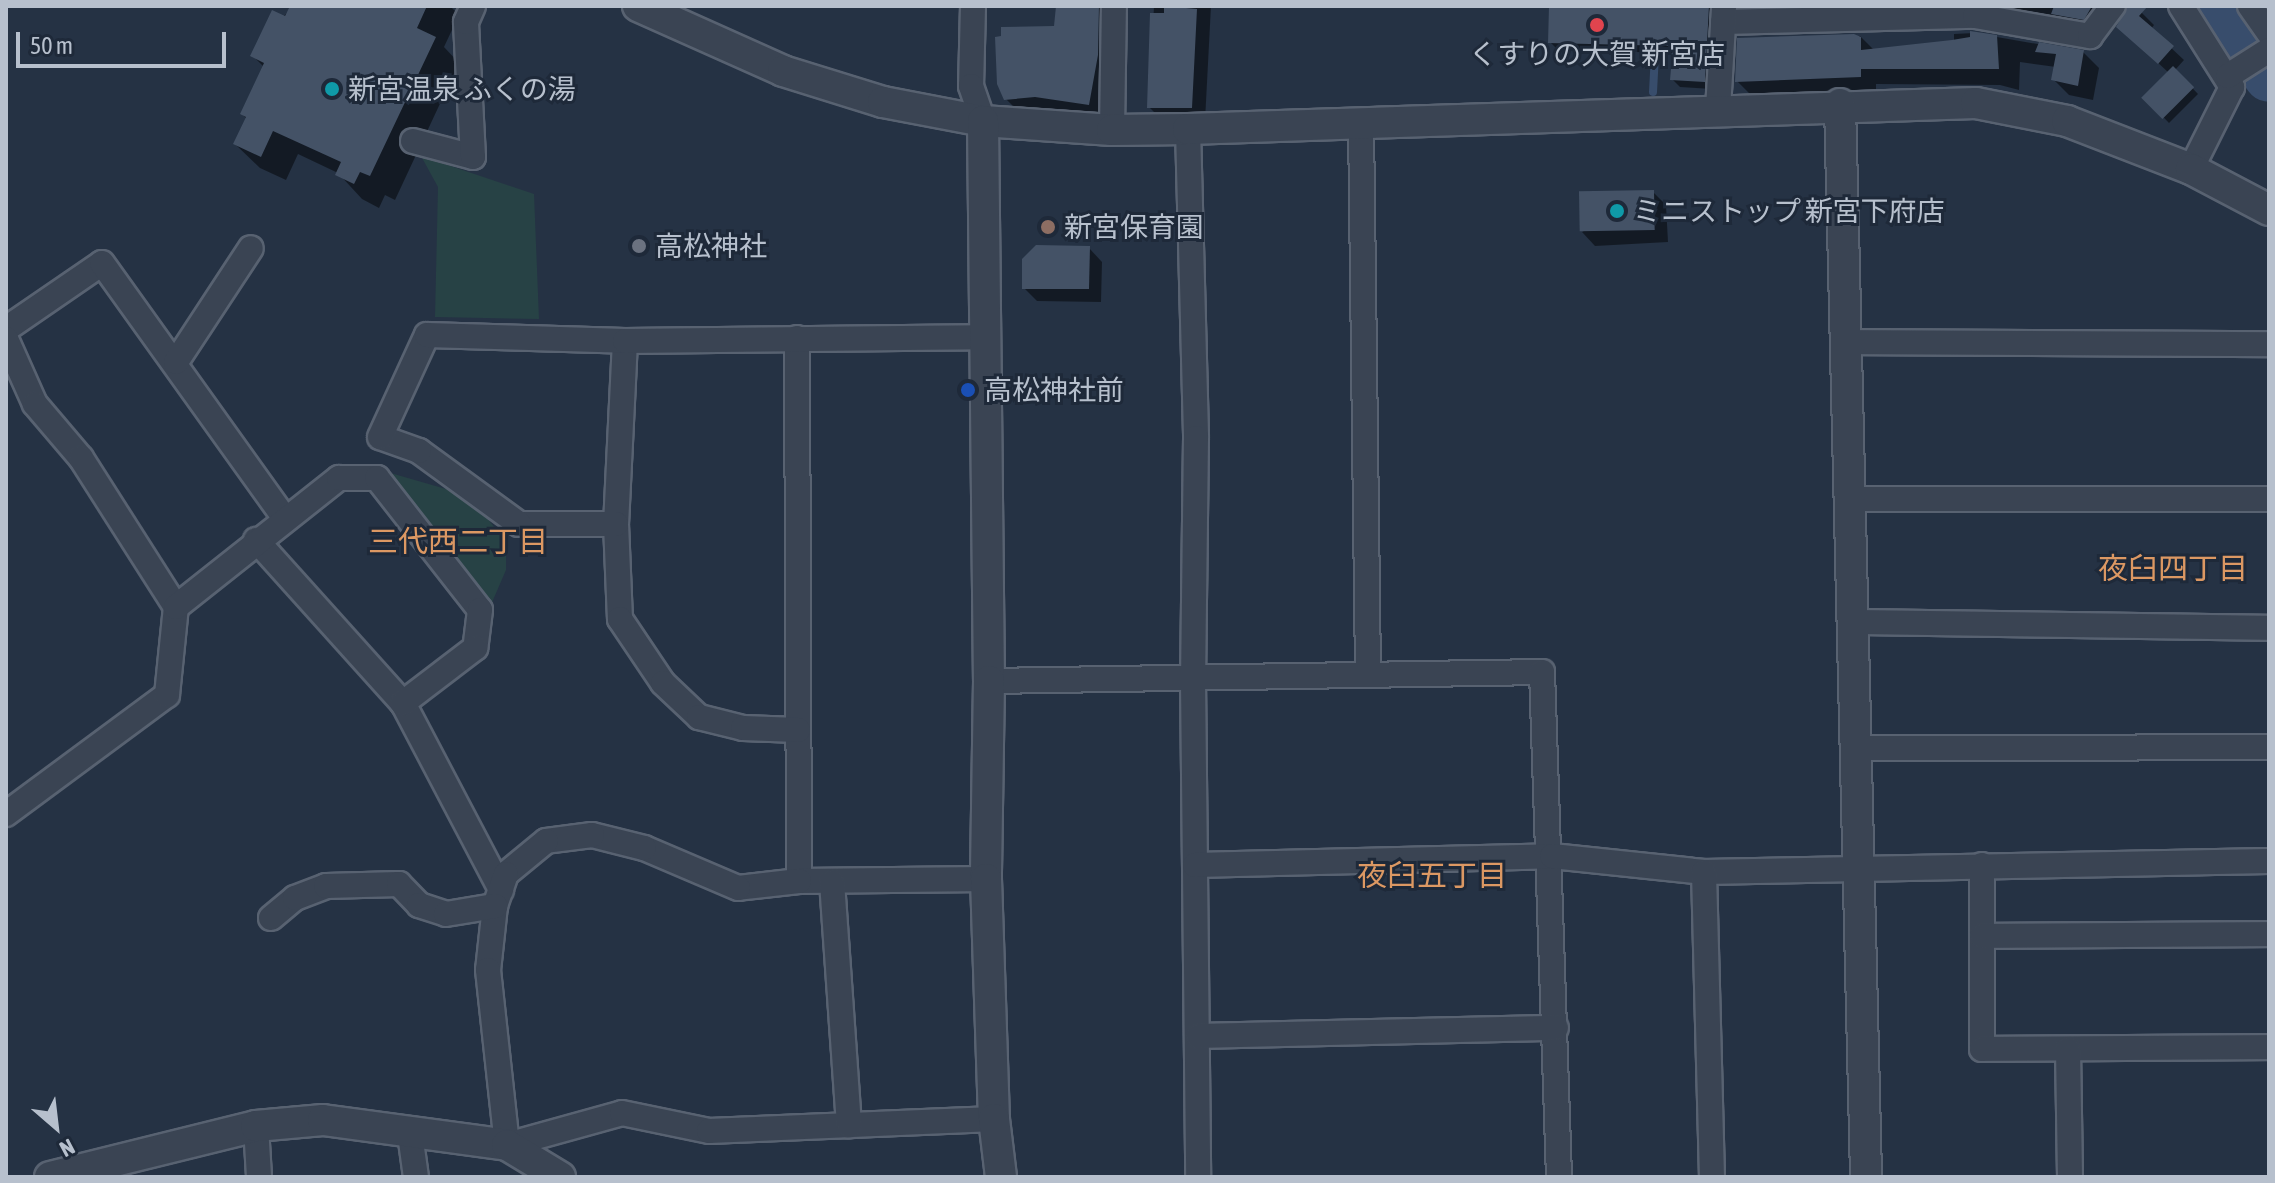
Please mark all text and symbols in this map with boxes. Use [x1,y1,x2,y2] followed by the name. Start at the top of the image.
[20,16,230,66] scale bar
[1588,16,1606,34] marker: くすりの大賀 新宮店
[30,32,73,59] text: 50 m
[1469,37,1725,71] place label: くすりの大賀 新宮店
[348,72,576,106] place label: 新宮温泉 ふくの湯
[323,80,341,98] marker: 新宮温泉 ふくの湯
[1633,194,1945,228] place label: ミニストップ 新宮下府店
[1608,202,1626,220] marker: ミニストップ 新宮下府店
[1064,210,1204,244] place label: 新宮保育園
[1039,218,1057,236] marker: 新宮保育園
[655,229,767,263] place label: 高松神社
[630,237,648,255] marker: 高松神社
[984,373,1124,407] place label: 高松神社前
[959,381,977,399] marker: 高松神社前
[368,523,548,559] district label: 三代西二丁目
[2098,550,2248,586] district label: 夜臼四丁目
[1357,857,1507,893] district label: 夜臼五丁目
[16,1087,96,1167] north arrow
[55,1134,79,1163] text: N

